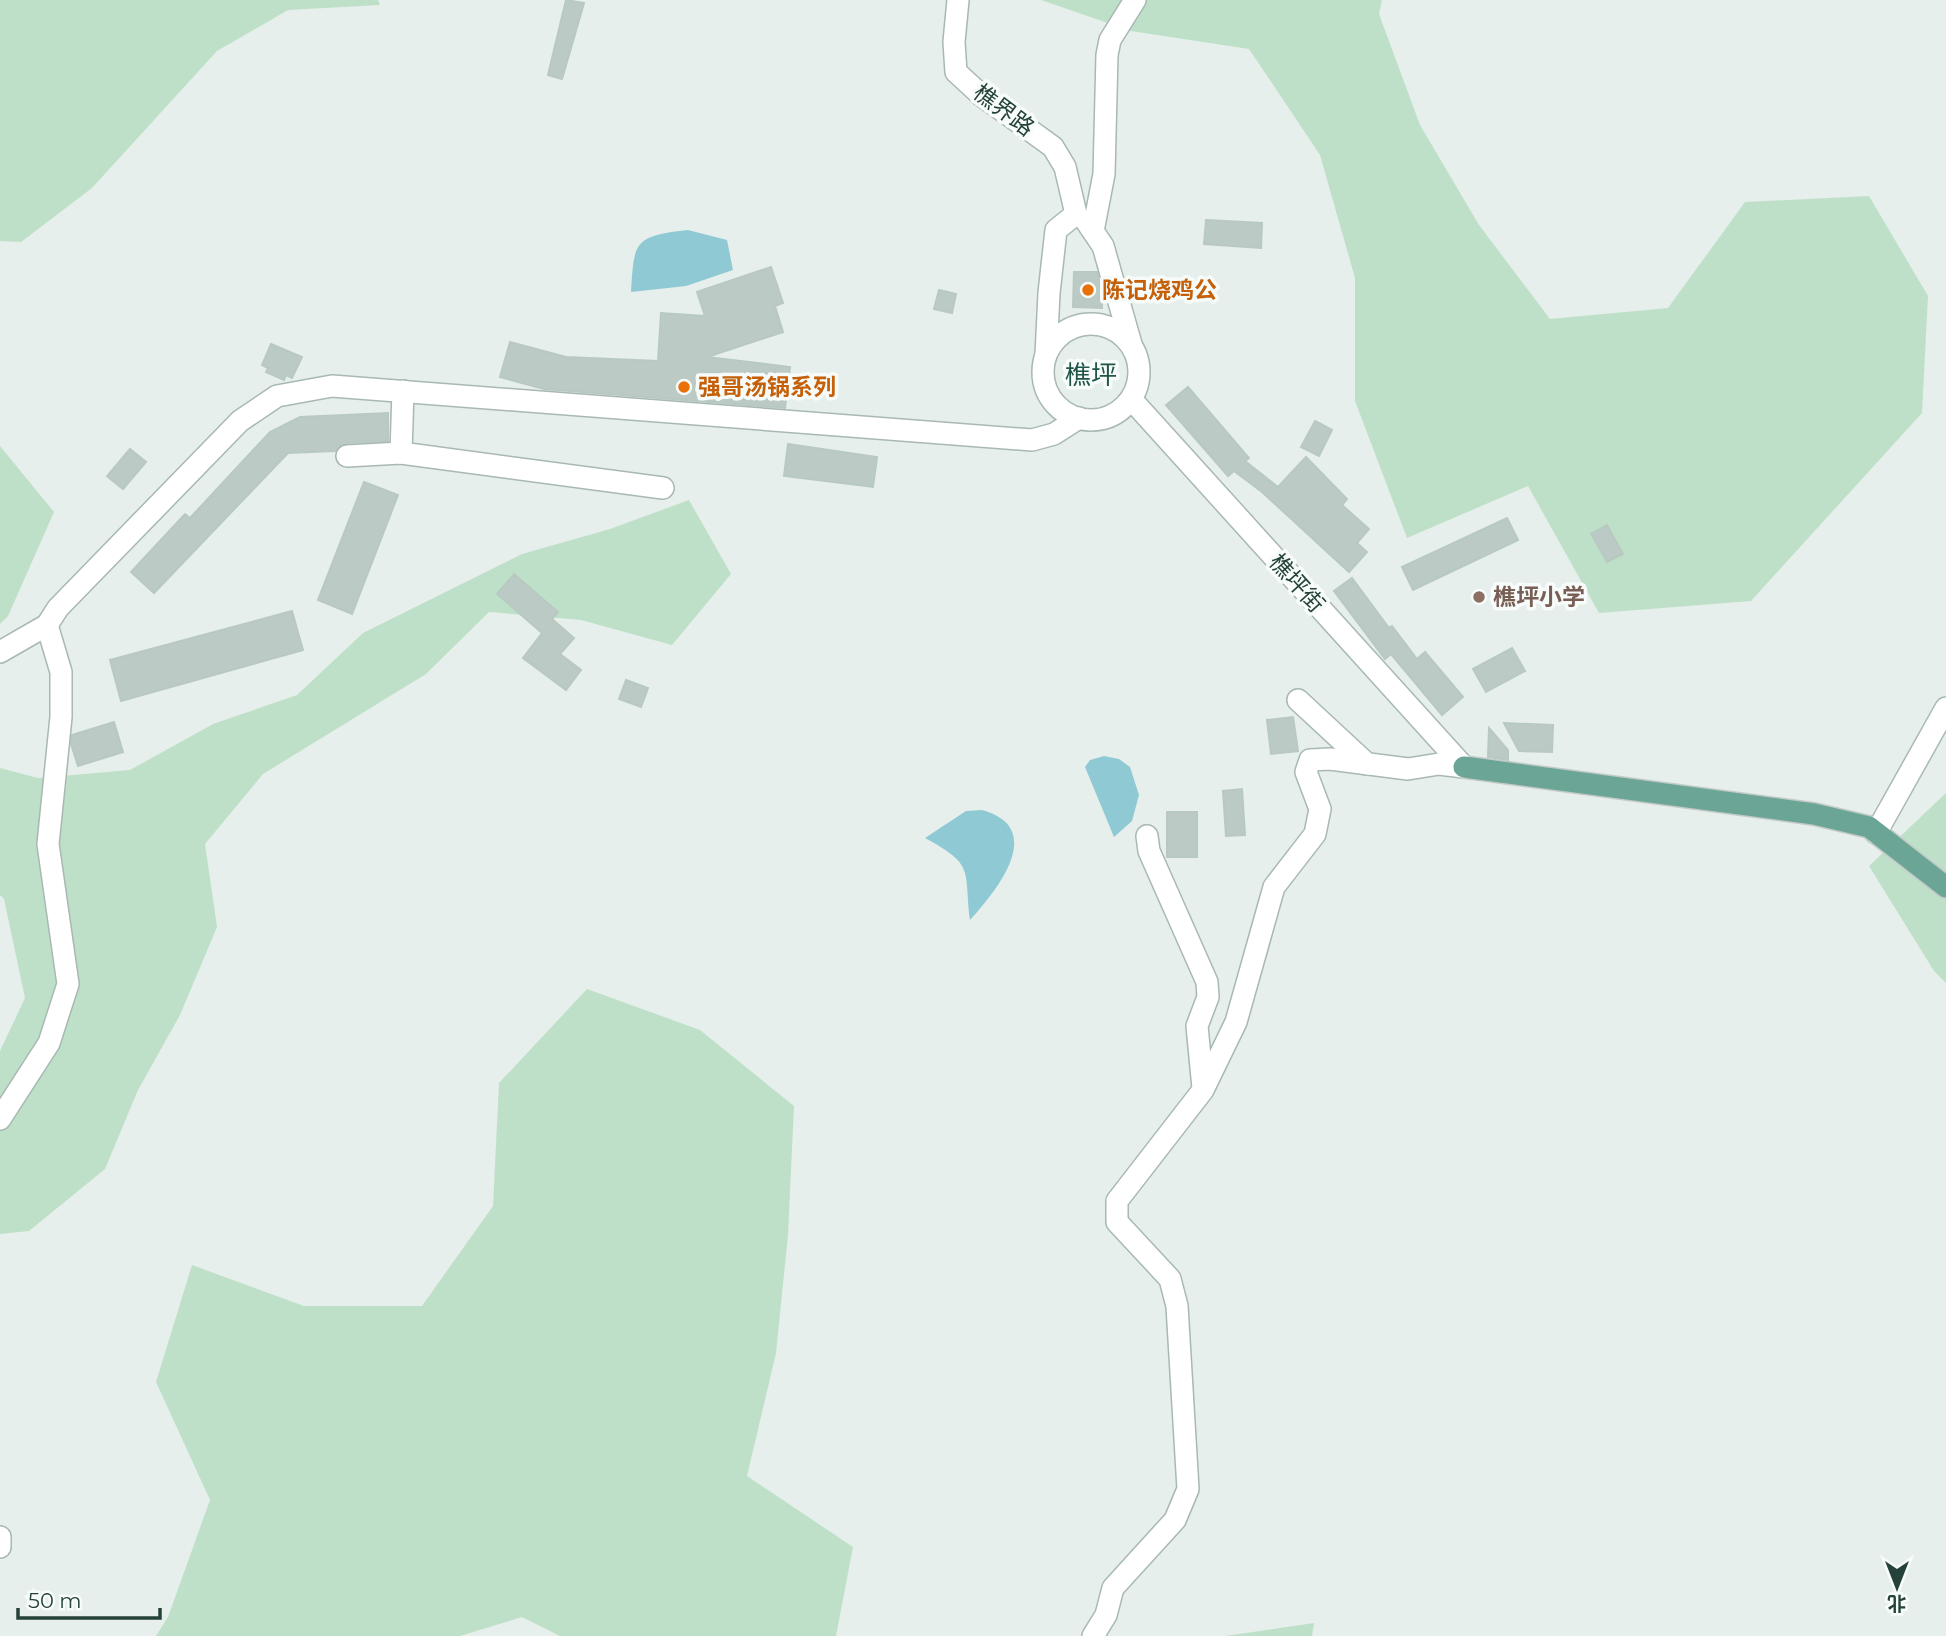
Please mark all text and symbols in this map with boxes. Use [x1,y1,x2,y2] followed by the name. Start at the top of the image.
[968,78,1040,142] street label: 樵界路
[1102,276,1217,304] place label: 陈记烧鸡公
[1080,282,1096,298] marker: 陈记烧鸡公
[1065,359,1117,391] district label: 樵坪
[698,373,836,401] place label: 强哥汤锅系列
[676,379,692,395] marker: 强哥汤锅系列
[1264,548,1330,618] street label: 樵坪街
[1493,583,1585,611] place label: 樵坪小学
[1471,589,1487,605] marker: 樵坪小学
[1862,1552,1932,1622] north arrow
[18,1576,159,1620] scale bar
[28,1588,82,1613] text: 50 m
[1887,1592,1907,1615] text: 北

